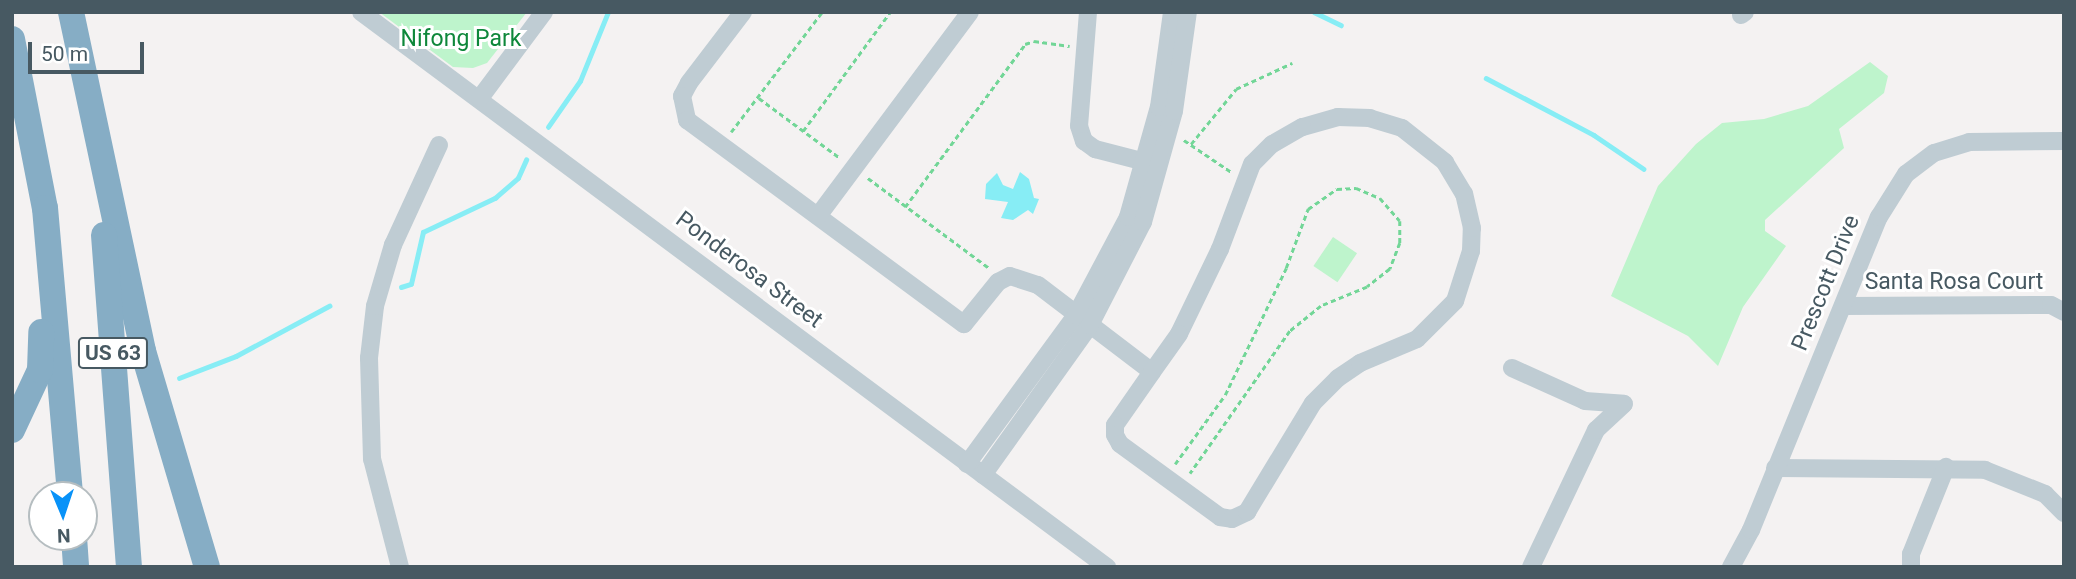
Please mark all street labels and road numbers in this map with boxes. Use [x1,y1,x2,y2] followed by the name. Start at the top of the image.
[670,206,828,334] street label: Ponderosa Street
[1786,211,1866,355] street label: Prescott Drive
[1865,268,2043,296] street label: Santa Rosa Court
[76,336,150,370] road number: US 63

